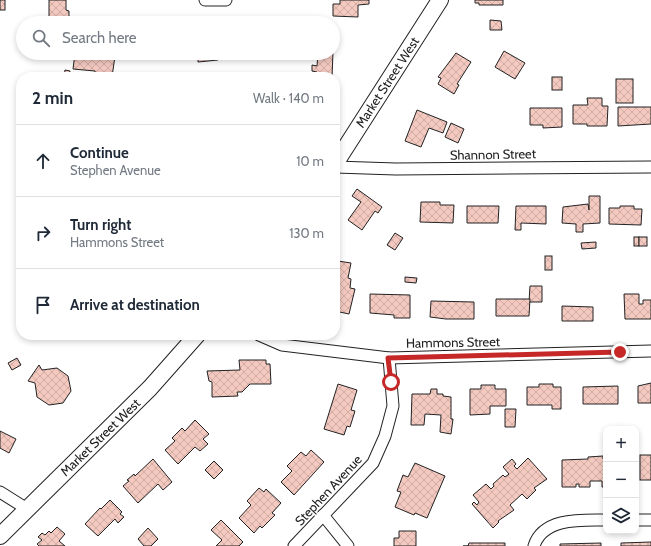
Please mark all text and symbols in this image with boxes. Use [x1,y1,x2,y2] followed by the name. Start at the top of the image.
[16,16,340,60] search box
[30,27,52,49] icon: search
[62,29,137,47] text: Search here
[352,33,423,130] street label: Market Street West
[32,88,73,108] text: 2 min
[253,90,324,106] text: Walk · 140 m
[70,144,129,162] text: Continue
[450,145,537,163] street label: Shannon Street
[32,150,54,172] icon: ahead
[296,153,324,169] text: 10 m
[70,162,161,178] text: Stephen Avenue
[70,216,131,234] text: Turn right
[32,222,54,244] icon: right
[289,225,324,241] text: 130 m
[70,234,164,250] text: Hammons Street
[32,294,54,316] icon: arrive
[70,296,200,314] text: Arrive at destination
[406,333,501,351] street label: Hammons Street
[611,343,629,361] route end
[382,373,400,391] route start
[57,394,144,479] street label: Market Street West
[603,426,639,534] map controls
[603,426,639,462] button: +
[291,451,365,529] street label: Stephen Avenue
[603,462,639,498] button: −
[603,498,639,534] button: layers

